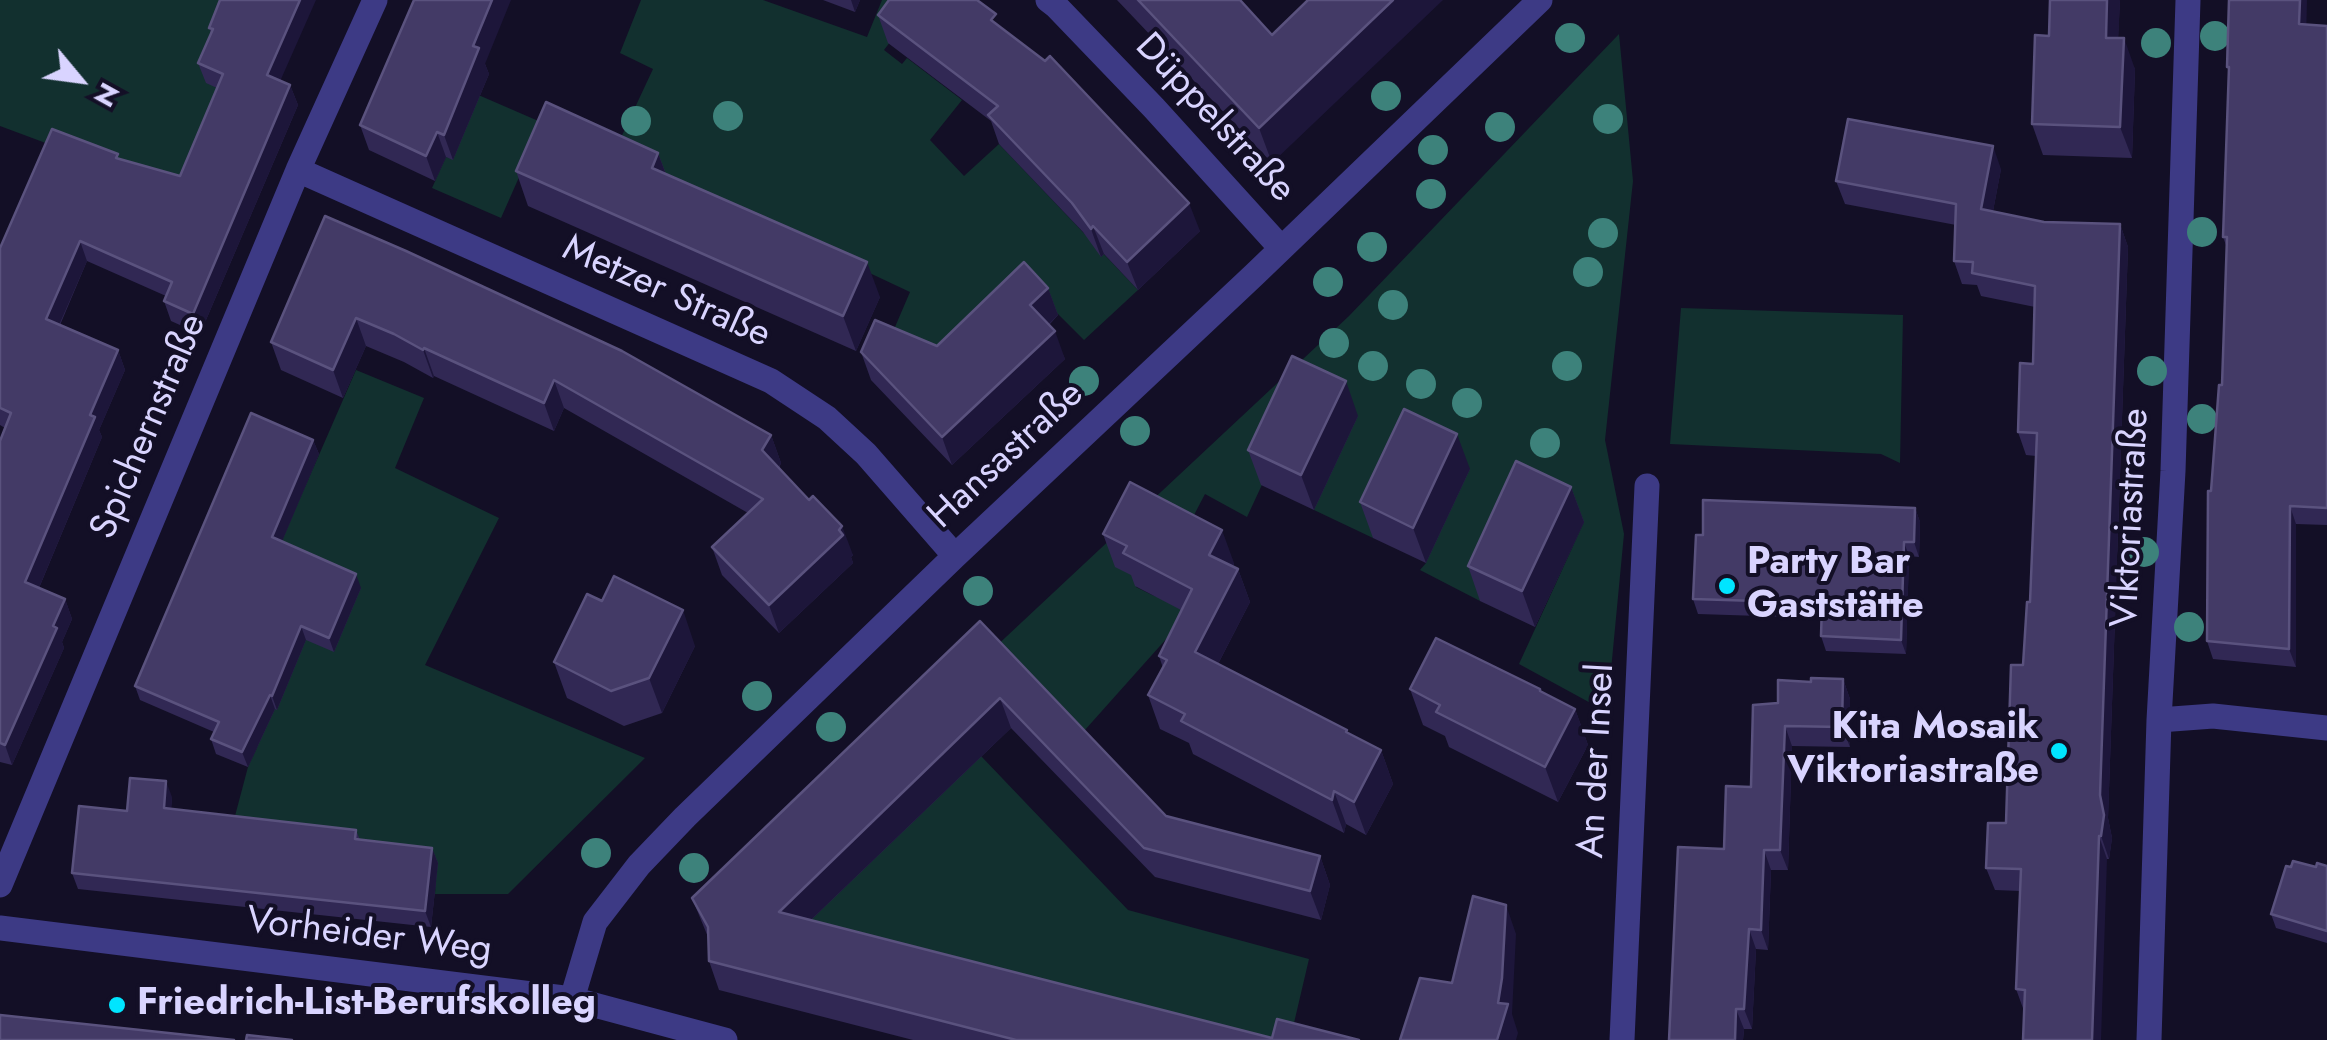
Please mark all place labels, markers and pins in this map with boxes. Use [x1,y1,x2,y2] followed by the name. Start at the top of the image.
[1747,541,1924,630] place label: Party Bar Gaststätte
[1716,575,1738,597] marker: Party Bar Gaststätte
[1787,706,2039,796] place label: Kita Mosaik Viktoriastraße
[2048,740,2070,762] marker: Kita Mosaik Viktoriastraße
[137,982,596,1028] place label: Friedrich-List-Berufskolleg
[106,994,128,1016] marker: Friedrich-List-Berufskolleg

